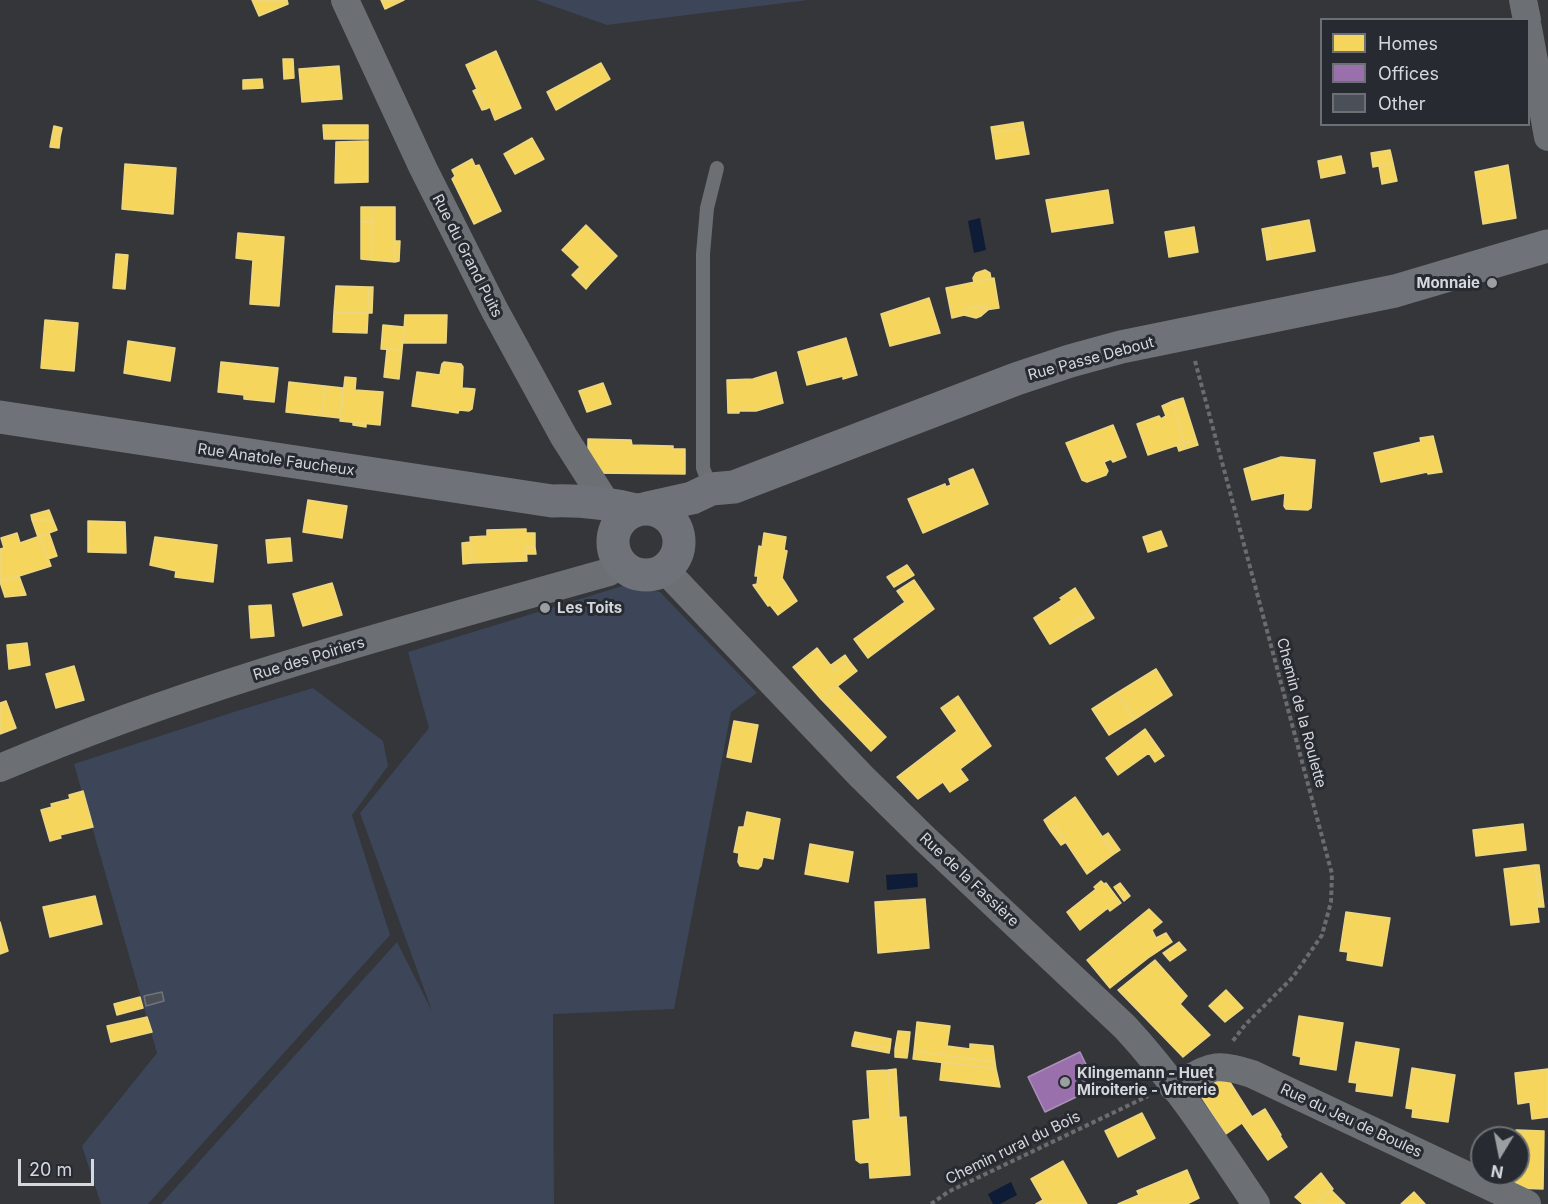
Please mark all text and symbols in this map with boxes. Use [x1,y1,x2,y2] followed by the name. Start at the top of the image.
[1320,18,1530,126] legend
[1378,33,1438,54] text: Homes
[1378,63,1439,84] text: Offices
[1378,93,1426,114] text: Other
[428,191,506,321] street label: Rue du Grand Puits
[1416,274,1480,292] place label: Monnaie
[1485,276,1499,290] marker: Monnaie
[1026,334,1156,384] street label: Rue Passe Debout
[196,440,356,480] street label: Rue Anatole Faucheux
[557,599,622,617] place label: Les Toits
[538,601,552,615] marker: Les Toits
[251,634,367,684] street label: Rue des Poiriers
[1272,636,1330,790] street label: Chemin de la Roulette
[916,829,1022,931] street label: Rue de la Fassière
[1077,1064,1216,1099] place label: Klingemann - Huet Miroiterie - Vitrerie
[1058,1075,1072,1089] marker: Klingemann - Huet Miroiterie - Vitrerie
[1277,1080,1425,1162] street label: Rue du Jeu de Boules
[943,1108,1083,1188] street label: Chemin rural du Bois
[1470,1126,1530,1186] north arrow
[21,1147,98,1185] scale bar
[29,1159,72,1180] text: 20 m
[1489,1161,1505,1183] text: N

